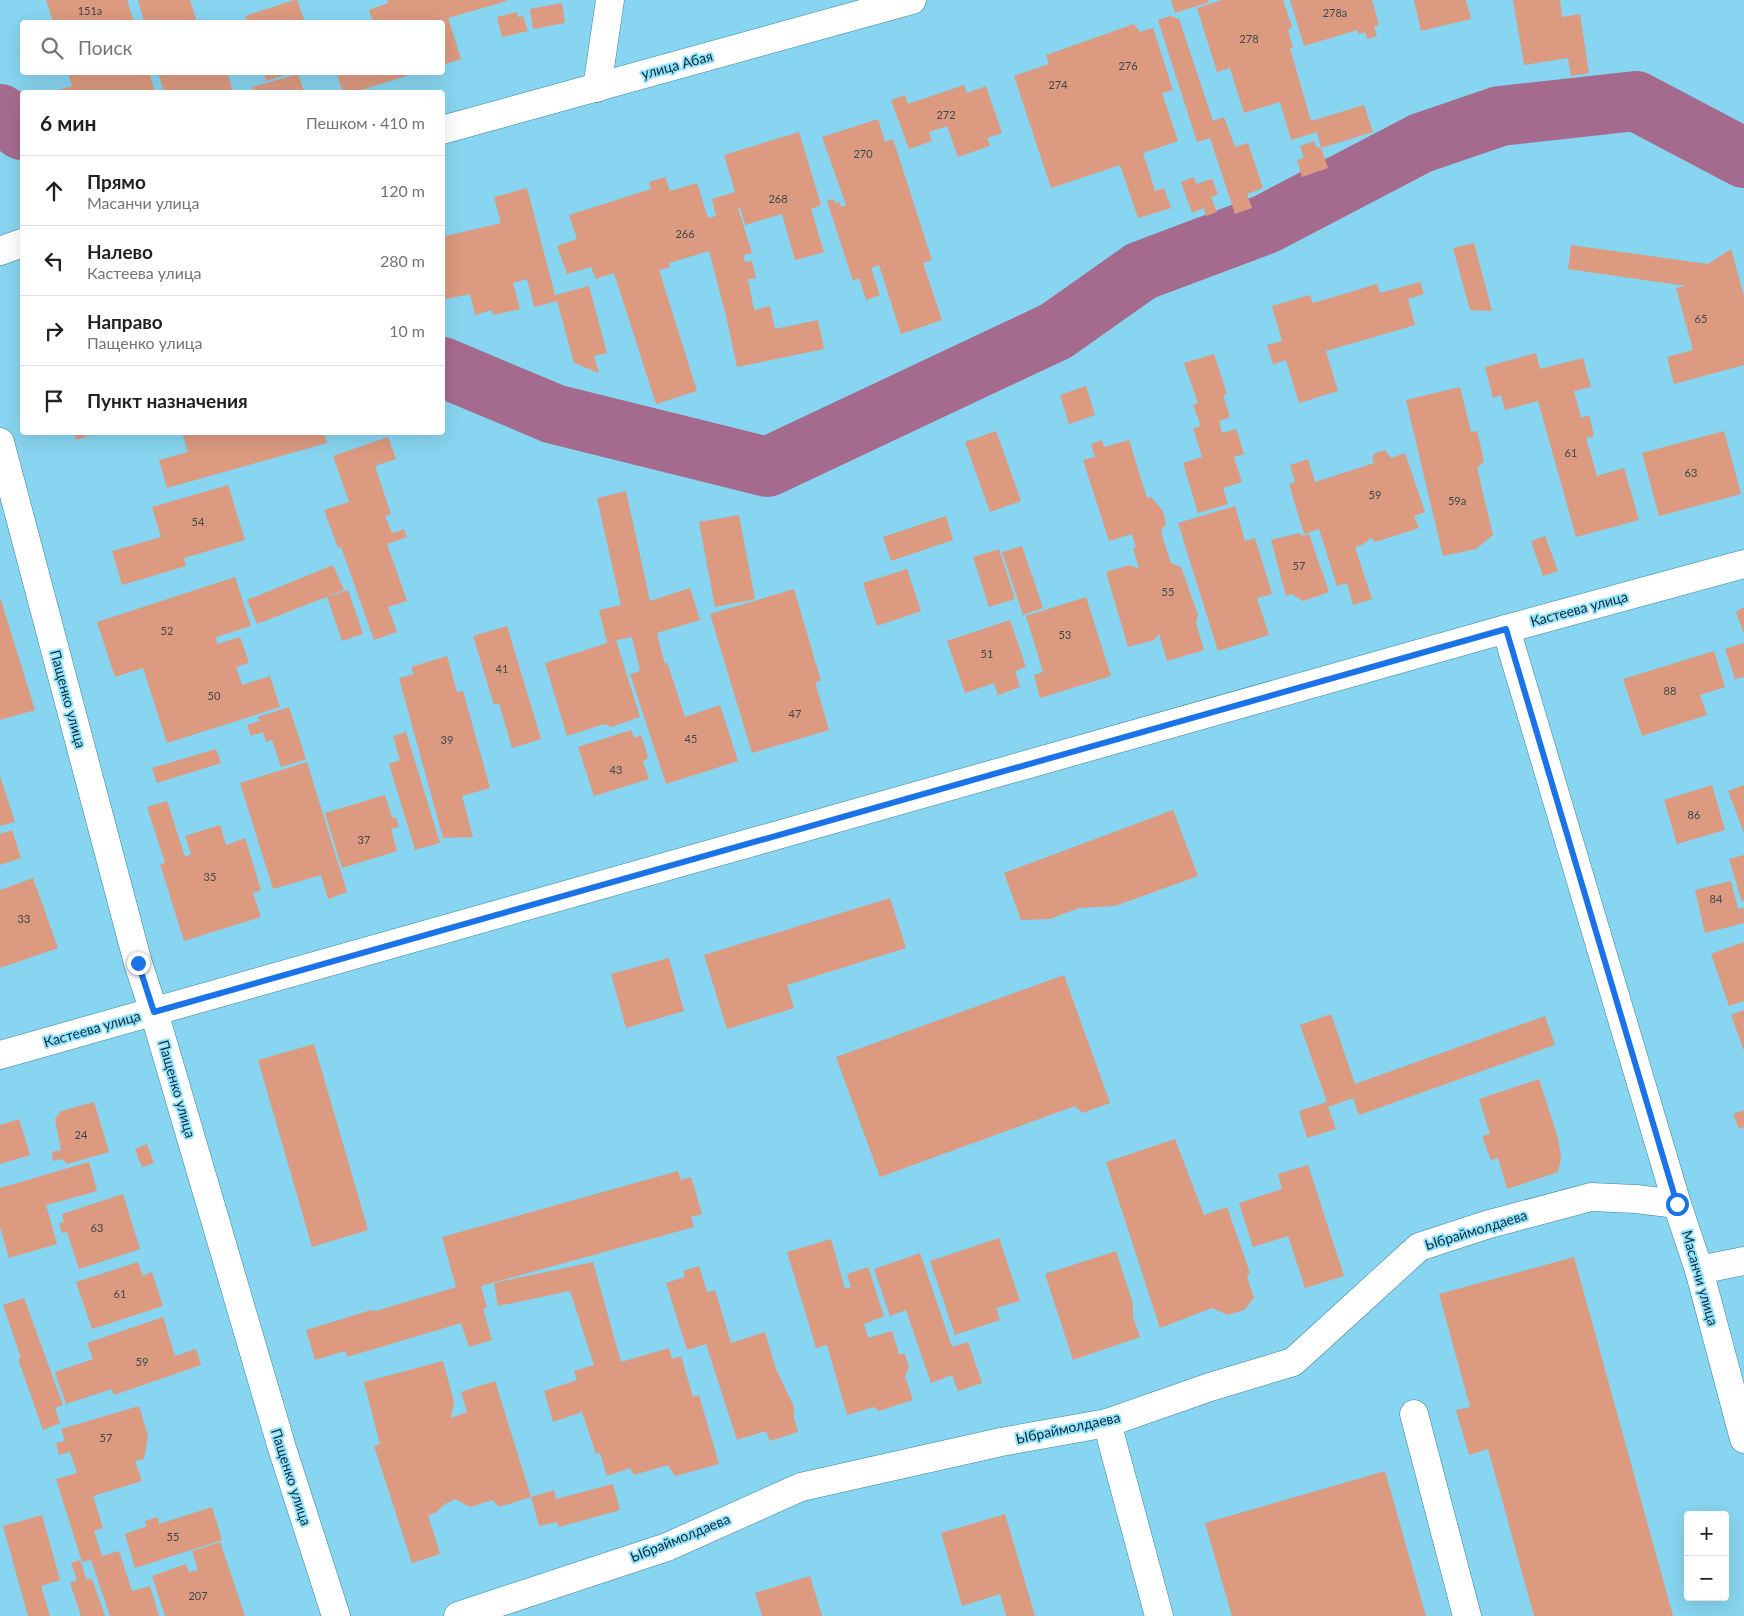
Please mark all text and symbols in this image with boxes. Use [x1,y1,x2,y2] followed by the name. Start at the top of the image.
[78,4,102,17] house number: 151а
[1323,6,1347,19] house number: 278а
[20,20,445,75] search box
[1239,32,1259,45] house number: 278
[38,34,66,62] icon: search
[78,36,132,59] text: Поиск
[639,47,714,82] street label: улица Абая
[1118,59,1138,72] house number: 276
[1048,78,1068,91] house number: 274
[936,108,956,121] house number: 272
[40,110,97,135] text: 6 мин
[306,113,425,132] text: Пешком · 410 m
[853,147,873,160] house number: 270
[87,170,146,193] text: Прямо
[40,177,68,205] icon: ahead
[380,181,425,200] text: 120 m
[768,192,788,205] house number: 268
[87,193,199,212] text: Масанчи улица
[675,227,695,240] house number: 266
[87,240,153,263] text: Налево
[40,247,68,275] icon: left
[380,251,425,270] text: 280 m
[87,263,202,282] text: Кастеева улица
[87,310,163,333] text: Направо
[1695,312,1707,325] house number: 65
[40,317,68,345] icon: right
[389,321,425,340] text: 10 m
[87,333,202,352] text: Пащенко улица
[40,387,68,415] icon: arrive
[87,389,248,412] text: Пункт назначения
[1565,446,1577,459] house number: 61
[1685,466,1697,479] house number: 63
[1369,488,1381,501] house number: 59
[1448,494,1466,507] house number: 59а
[192,515,205,528] house number: 54
[1293,559,1305,572] house number: 57
[1162,585,1174,598] house number: 55
[1528,587,1630,630] street label: Кастеева улица
[161,624,173,637] house number: 52
[1059,628,1071,641] house number: 53
[981,647,993,660] house number: 51
[47,648,90,750] street label: Пащенко улица
[496,662,508,675] house number: 41
[1664,684,1676,697] house number: 88
[208,689,221,702] house number: 50
[789,707,801,720] house number: 47
[685,732,697,745] house number: 45
[441,733,453,746] house number: 39
[610,763,622,776] house number: 43
[1688,808,1700,821] house number: 86
[358,833,370,846] house number: 37
[204,870,216,883] house number: 35
[1710,892,1723,905] house number: 84
[18,912,30,925] house number: 33
[127,952,150,975] route end
[41,1007,142,1051] street label: Кастеева улица
[155,1038,200,1140] street label: Пащенко улица
[75,1128,88,1141] house number: 24
[1666,1193,1689,1216] route start
[1423,1206,1529,1253] street label: Ыбраймолдаева
[91,1221,103,1234] house number: 63
[1679,1228,1722,1328] street label: Масанчи улица
[114,1287,126,1300] house number: 61
[136,1355,148,1368] house number: 59
[1014,1408,1122,1447] street label: Ыбраймолдаева
[268,1426,315,1528] street label: Пащенко улица
[100,1431,112,1444] house number: 57
[627,1510,732,1565] street label: Ыбраймолдаева
[1684,1511,1729,1601] map controls
[1684,1511,1729,1556] button: +
[167,1530,179,1543] house number: 55
[1684,1556,1729,1601] button: −
[188,1589,208,1602] house number: 207

